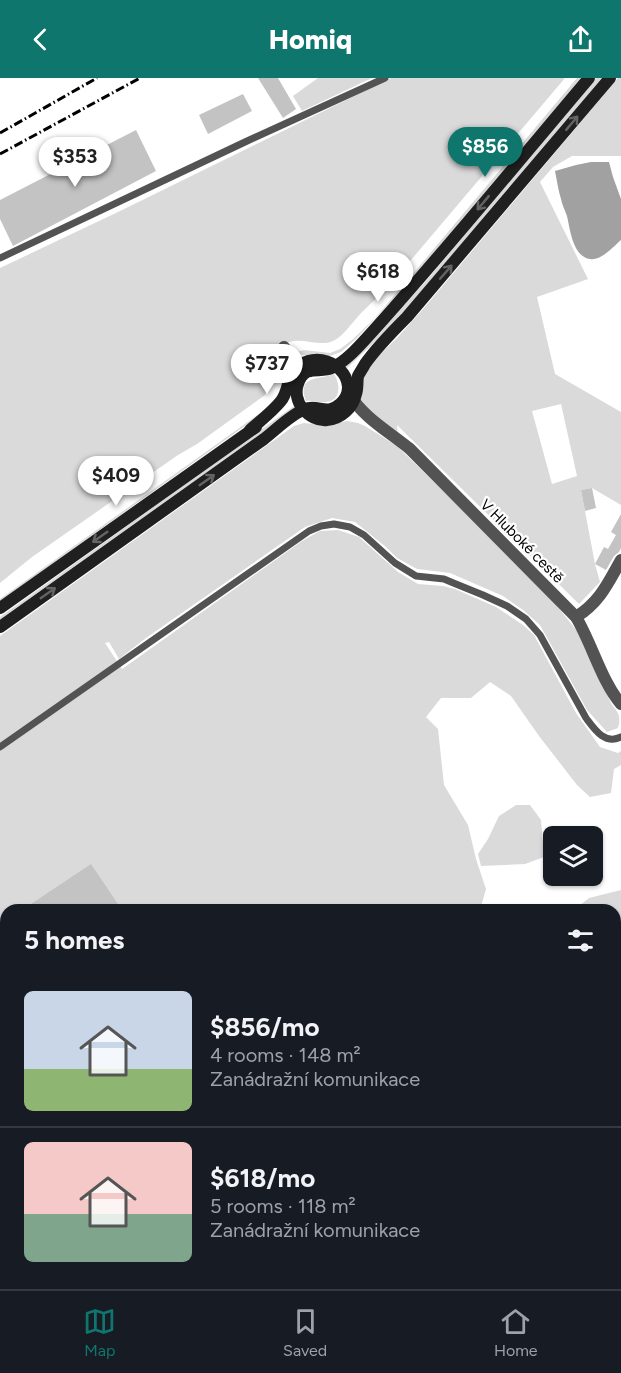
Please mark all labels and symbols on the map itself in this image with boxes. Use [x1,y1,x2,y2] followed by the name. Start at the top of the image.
[565,115,578,131] one-way arrow
[449,127,521,178] pin: $856
[39,137,111,188] pin: $353
[477,195,490,211] one-way arrow
[342,252,414,303] pin: $618
[439,264,452,280] one-way arrow
[231,344,303,395] pin: $737
[80,456,152,507] pin: $409
[198,474,214,486] one-way arrow
[476,495,568,587] street label: V Hluboké cestě
[92,531,108,543] one-way arrow
[39,587,55,599] one-way arrow

